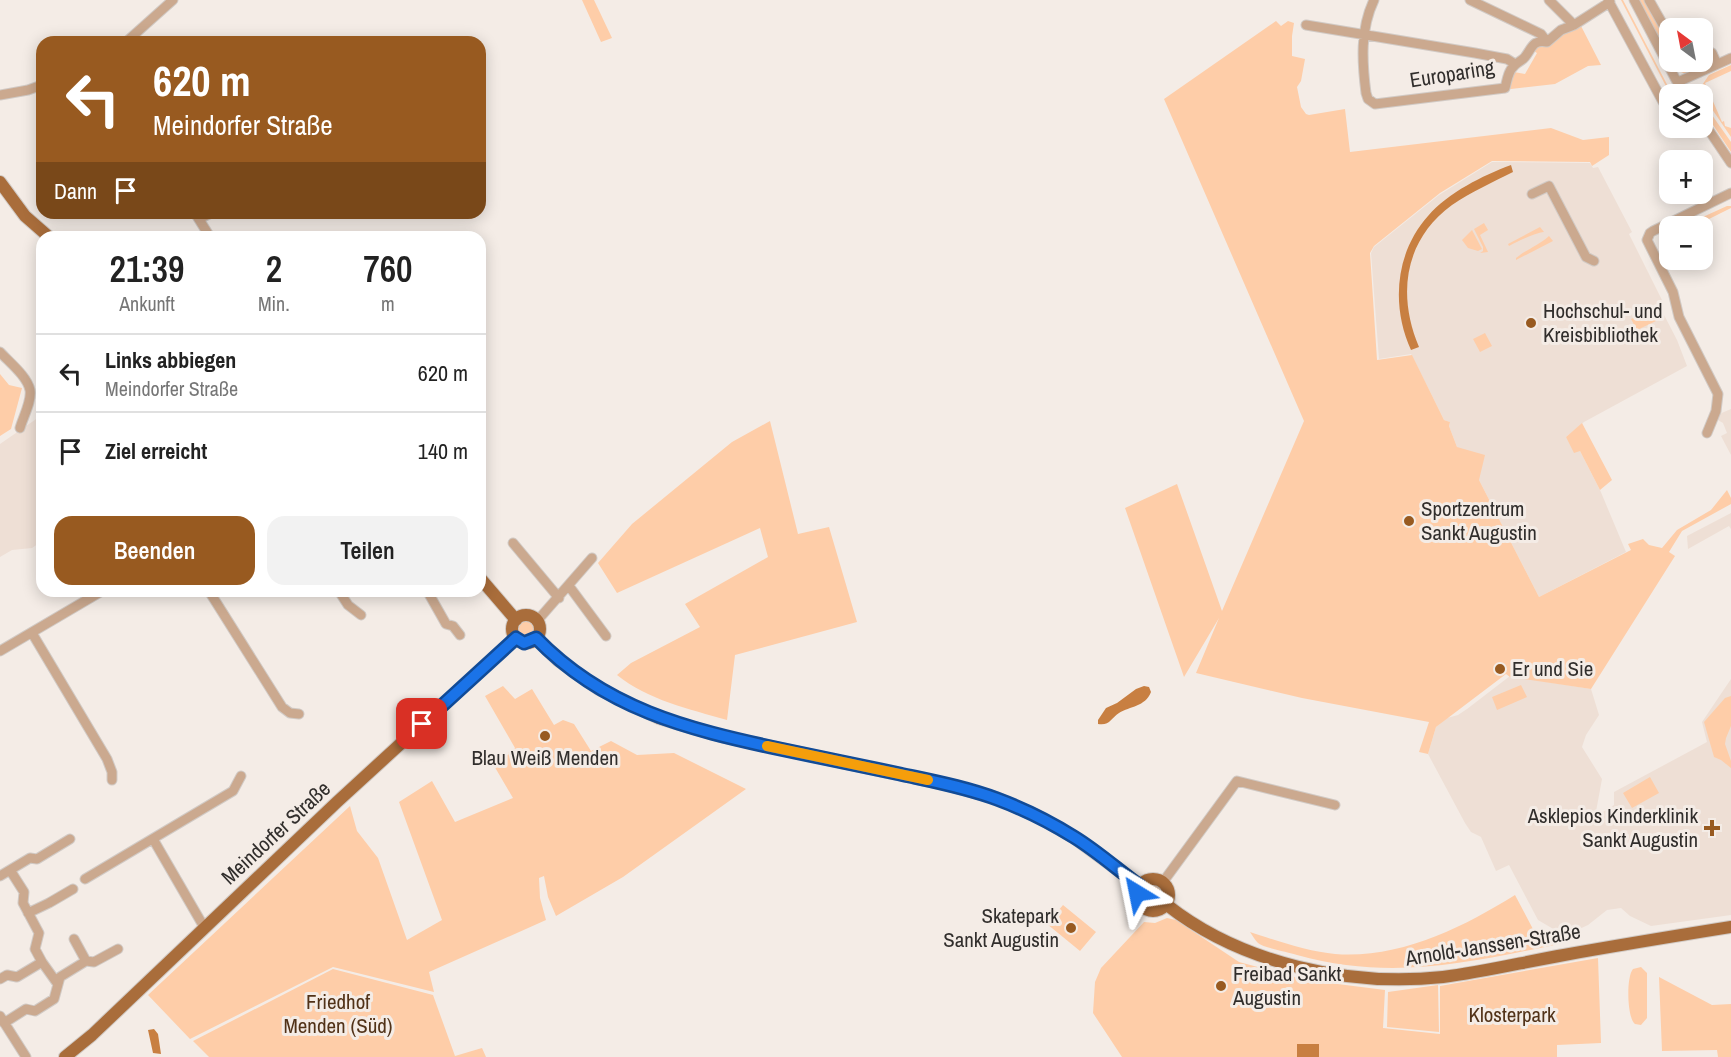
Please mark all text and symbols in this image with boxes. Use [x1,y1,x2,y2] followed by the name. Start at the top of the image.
[1659,18,1713,72] north arrow
[1659,18,1713,270] map controls
[1408,52,1497,94] street label: Europaring
[153,53,251,109] text: 620 m
[54,60,132,138] icon: left
[1659,84,1713,138] button: layers
[153,107,333,143] text: Meindorfer Straße
[1659,150,1713,204] button: +
[109,174,142,207] icon: arrive
[54,176,97,206] text: Dann
[1659,216,1713,270] button: −
[109,245,184,293] text: 21:39
[266,245,282,293] text: 2
[363,245,413,293] text: 760
[119,290,175,317] text: Ankunft
[258,290,290,317] text: Min.
[381,290,395,317] text: m
[1543,296,1663,349] place label: Hochschul- und Kreisbibliothek
[1524,316,1538,330] marker: Hochschul- und Kreisbibliothek
[105,345,236,375] text: Links abbiegen
[54,357,87,390] icon: left
[418,358,468,388] text: 620 m
[105,375,238,402] text: Meindorfer Straße
[54,435,87,468] icon: arrive
[105,436,207,466] text: Ziel erreicht
[418,436,468,466] text: 140 m
[1421,494,1537,547] place label: Sportzentrum Sankt Augustin
[1402,514,1416,528] marker: Sportzentrum Sankt Augustin
[54,516,255,585] button: Beenden
[267,516,468,585] button: Teilen
[1512,654,1593,683] place label: Er und Sie
[1493,662,1507,676] marker: Er und Sie
[396,698,447,749] pin
[405,707,438,740] icon: arrive
[538,729,552,743] marker: Blau Weiß Menden
[471,743,619,772] place label: Blau Weiß Menden
[215,774,337,891] street label: Meindorfer Straße
[1527,801,1698,854] place label: Asklepios Kinderklinik Sankt Augustin
[1703,819,1721,837] marker: Asklepios Kinderklinik Sankt Augustin
[1105,861,1169,925] position arrow
[943,901,1059,954] place label: Skatepark Sankt Augustin
[1402,916,1583,973] street label: Arnold-Janssen-Straße
[1064,921,1078,935] marker: Skatepark Sankt Augustin
[1232,959,1341,1012] place label: Freibad Sankt Augustin
[1214,979,1228,993] marker: Freibad Sankt Augustin
[283,987,393,1040] park label: Friedhof Menden (Süd)
[1468,1000,1556,1029] park label: Klosterpark

